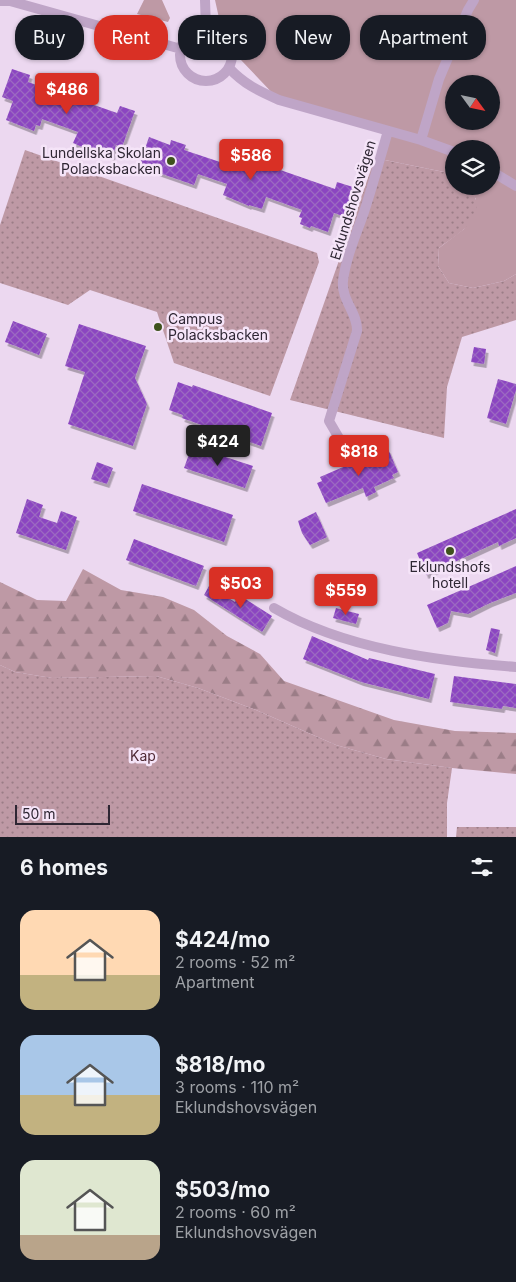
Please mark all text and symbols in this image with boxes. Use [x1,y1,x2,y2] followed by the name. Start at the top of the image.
[15,15,84,60] chip: Buy
[94,15,168,60] chip: Rent
[178,15,266,60] chip: Filters
[276,15,350,60] chip: New
[360,15,486,60] chip: Apartment
[37,72,97,115] pin: $486
[445,75,500,130] north arrow
[445,75,500,195] map controls
[46,79,88,99] text: $486
[221,138,281,181] pin: $586
[326,138,379,262] street label: Eklundshovsvägen
[445,140,500,195] button: layers
[42,144,161,177] place label: Lundellska Skolan Polacksbacken
[230,145,272,165] text: $586
[165,155,177,167] marker: Lundellska Skolan Polacksbacken
[168,310,268,343] place label: Campus Polacksbacken
[152,321,164,333] marker: Campus Polacksbacken
[188,424,248,467] pin: $424
[197,431,239,451] text: $424
[329,434,389,477] pin: $818
[340,441,378,461] text: $818
[444,545,456,557] marker: Eklundshofs hotell
[410,558,490,591] place label: Eklundshofs hotell
[211,566,271,609] pin: $503
[220,573,262,593] text: $503
[316,574,376,616] pin: $559
[325,580,367,600] text: $559
[130,747,156,764] park label: Kap
[15,802,110,825] scale bar
[22,805,56,822] text: 50 m
[468,853,496,881] icon: filters
[20,855,108,880] text: 6 homes
[175,927,270,952] text: $424/mo
[60,930,120,990] icon: home
[175,952,295,972] text: 2 rooms · 52 m²
[175,972,255,992] text: Apartment
[175,1052,265,1077] text: $818/mo
[60,1055,120,1115] icon: home
[175,1077,299,1097] text: 3 rooms · 110 m²
[175,1097,317,1117] text: Eklundshovsvägen
[175,1177,270,1202] text: $503/mo
[60,1180,120,1240] icon: home
[175,1202,296,1222] text: 2 rooms · 60 m²
[175,1222,317,1242] text: Eklundshovsvägen

